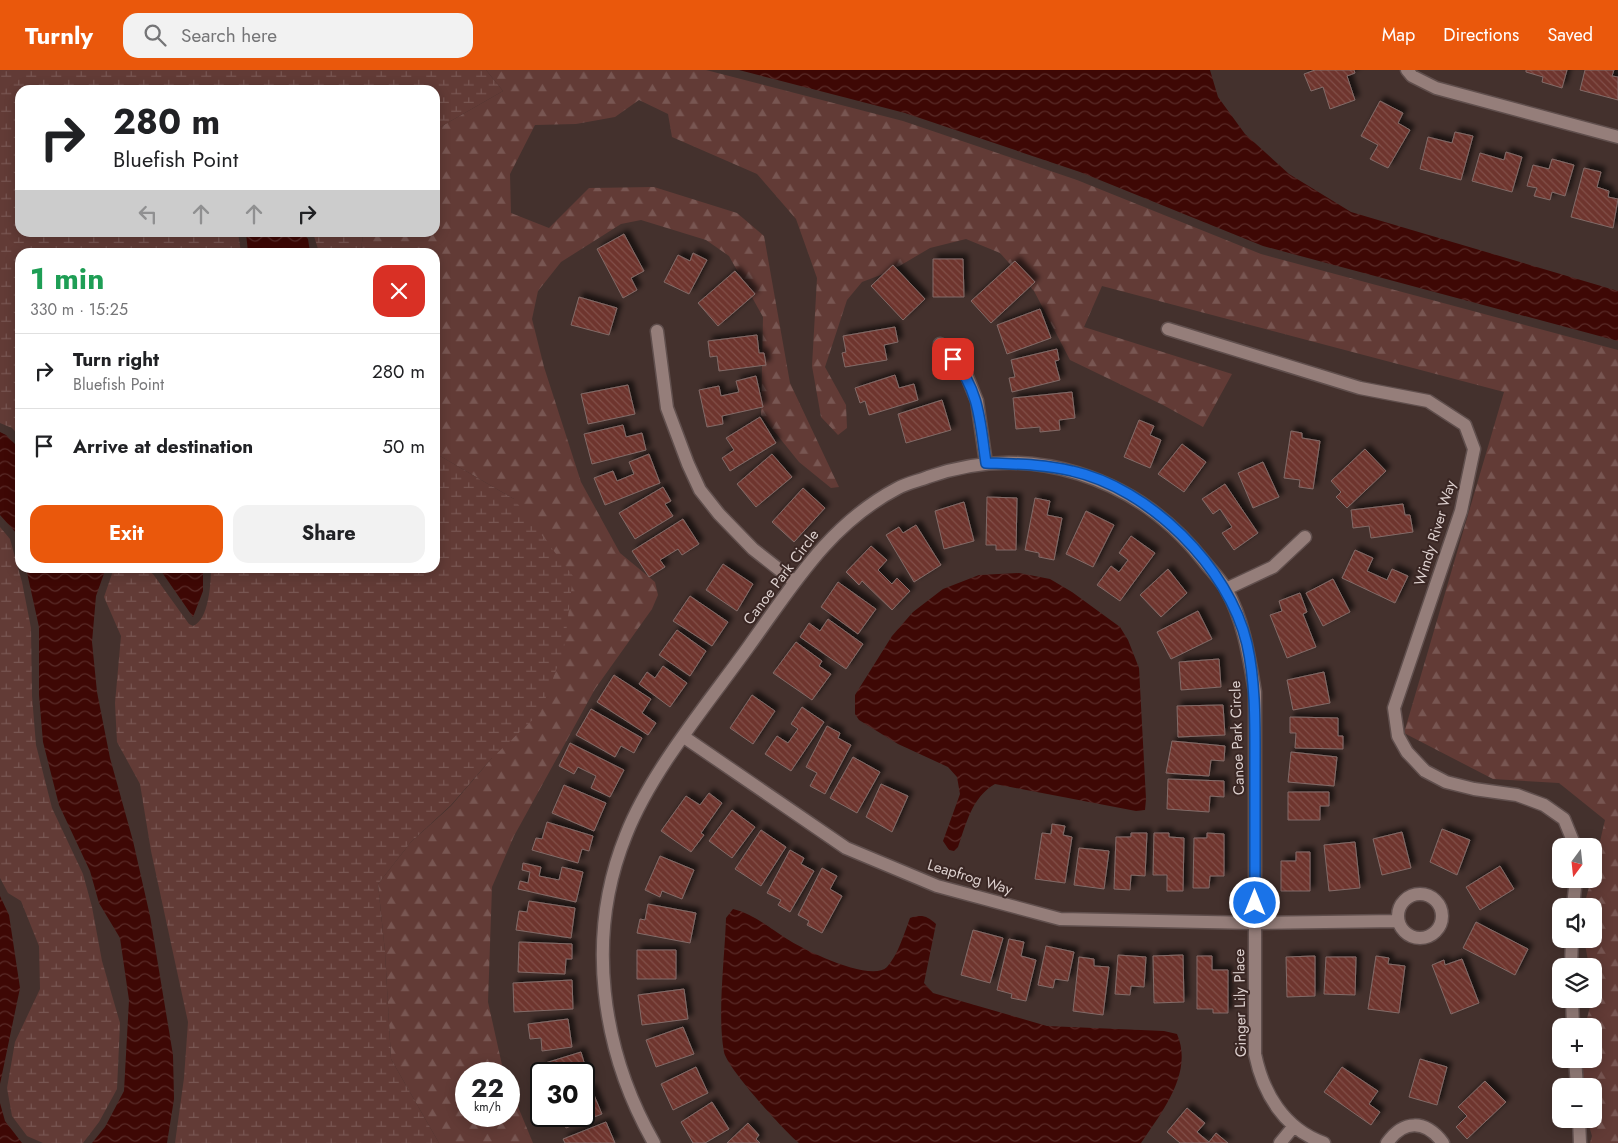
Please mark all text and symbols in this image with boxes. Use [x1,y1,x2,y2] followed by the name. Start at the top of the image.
[123,13,473,58] search box
[25,18,93,53] text: Turnly
[141,21,169,49] icon: search
[181,22,277,49] text: Search here
[1382,22,1415,48] text: Map
[1443,22,1519,48] text: Directions
[1547,22,1593,48] text: Saved
[113,97,220,147] text: 280 m
[30,105,95,170] icon: right
[113,143,238,175] text: Bluefish Point
[134,200,162,228] icon: left
[187,200,215,228] icon: ahead
[240,200,268,228] icon: ahead
[293,200,321,228] icon: right
[30,257,104,300] text: 1 min
[373,265,425,317] button: close
[30,298,128,321] text: 330 m · 15:25
[932,338,974,380] pin
[939,345,967,373] icon: arrive
[73,346,159,373] text: Turn right
[30,357,58,385] icon: right
[372,358,425,385] text: 280 m
[73,373,164,396] text: Bluefish Point
[30,432,58,460] icon: arrive
[73,433,253,460] text: Arrive at destination
[382,433,425,460] text: 50 m
[1408,477,1462,589] street label: Windy River Way
[30,505,223,563] button: Exit
[233,505,425,563] button: Share
[738,524,824,629] street label: Canoe Park Circle
[1224,680,1250,796] street label: Canoe Park Circle
[1552,838,1602,888] north arrow
[1552,838,1602,1128] map controls
[925,854,1016,900] street label: Leapfrog Way
[1228,876,1280,928] position arrow
[1552,898,1602,948] button: sound
[1228,948,1252,1057] street label: Ginger Lily Place
[1552,958,1602,1008] button: layers
[1552,1018,1602,1068] button: +
[530,1062,595,1127] speed limit sign: 30
[471,1070,504,1106] text: 22
[1552,1078,1602,1128] button: −
[474,1098,501,1116] text: km/h

